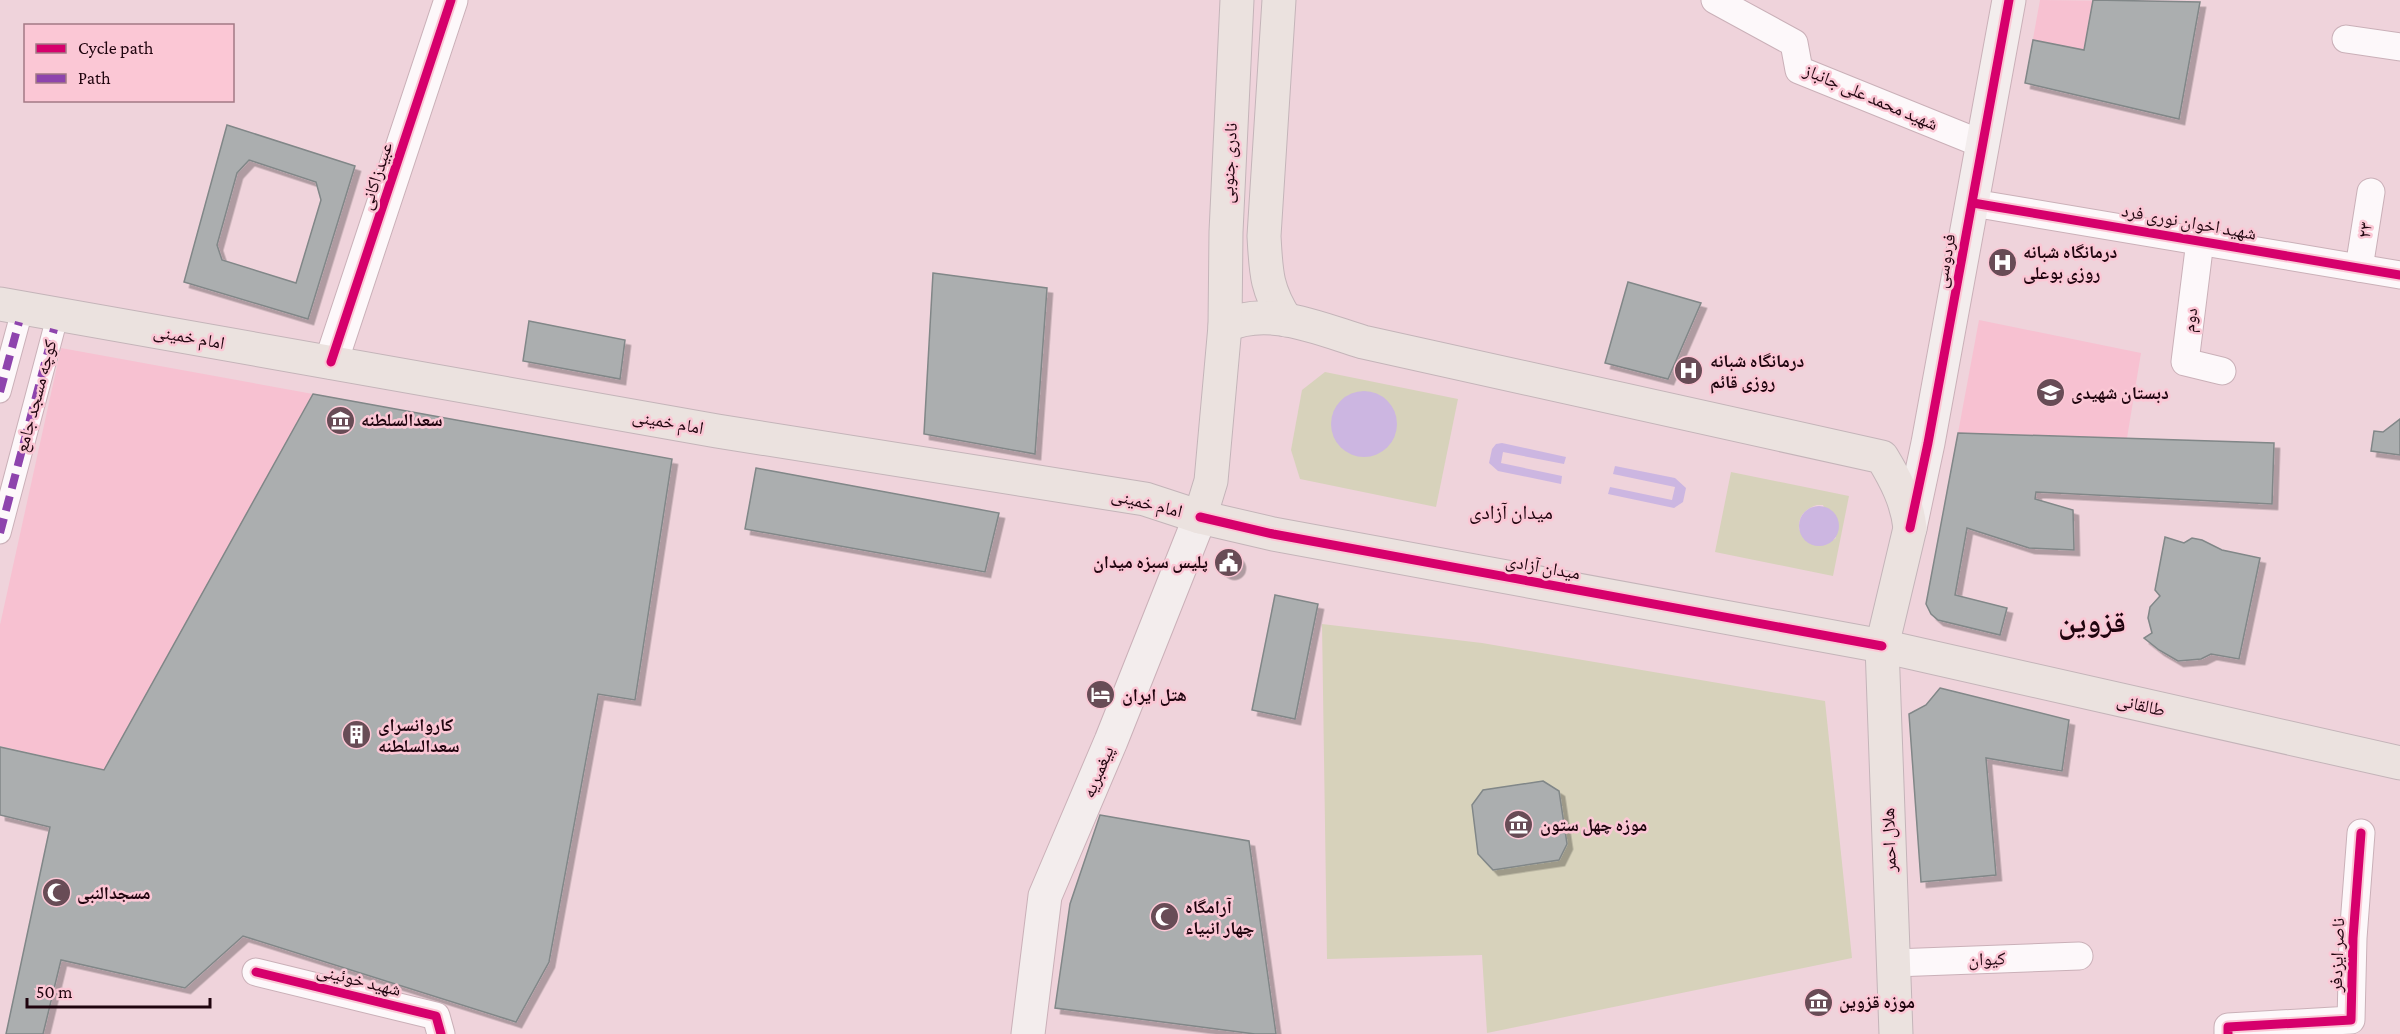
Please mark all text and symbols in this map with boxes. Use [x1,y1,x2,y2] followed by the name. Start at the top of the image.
[24,24,234,102] legend
[78,38,154,58] text: Cycle path
[1800,59,1941,135] street label: شهید محمد علی جانباز
[78,68,111,88] text: Path
[1217,122,1242,204] street label: نادری جنوبی
[356,140,397,213] street label: عبیدزاکانی
[2120,200,2258,245] street label: شهید اخوان نوری فرد
[2354,220,2376,240] street label: ۲۳
[1930,232,1961,290] street label: فردوسی
[2023,242,2118,284] place label: درمانگاه شبانه روزی بوعلی
[1986,246,2018,278] hospital icon: درمانگاه شبانه روزی بوعلی
[2179,307,2203,334] street label: دوم
[151,321,226,355] street label: امام خمینی
[11,337,63,455] street label: کوچه مسجد جامع
[1710,351,1805,394] place label: درمانگاه شبانه روزی قائم
[1673,355,1705,387] hospital icon: درمانگاه شبانه روزی قائم
[2034,377,2066,409] school or university icon: دبستان شهیدی
[2071,383,2169,404] place label: دبستان شهیدی
[324,404,356,436] museum icon: سعدالسلطنه
[630,406,705,440] street label: امام خمینی
[361,410,443,430] place label: سعدالسلطنه
[1109,485,1184,523] street label: امام خمینی
[1469,501,1553,524] district label: میدان آزادی
[1213,546,1245,578] public building icon: پلیس سبزه میدان
[1504,551,1582,584] street label: میدان آزادی
[1093,552,1208,573] place label: پلیس سبزه میدان
[2058,605,2126,640] district label: قزوین
[1085,679,1117,711] hotel icon: هتل ایران
[1122,685,1187,706] place label: هتل ایران
[2115,690,2167,721] street label: طالقانی
[378,715,460,756] place label: کاروانسرای سعدالسلطنه
[341,719,373,751] building icon: کاروانسرای سعدالسلطنه
[1078,743,1119,801] street label: پیغمبریه
[1878,807,1901,874] street label: هلال احمر
[1503,809,1535,841] museum icon: موزه چهل ستون
[1540,815,1647,836] place label: موزه چهل ستون
[40,877,72,909] mosque icon: مسجدالنبی
[77,883,151,904] place label: مسجدالنبی
[1185,897,1255,939] place label: آرامگاه چهار انبیاء
[1148,901,1180,933] mosque icon: آرامگاه چهار انبیاء
[2326,917,2349,994] street label: ناصر ایزدفر
[1968,948,2006,971] street label: کیوان
[315,960,403,1001] street label: شهید خوئینی
[27,971,210,1009] scale bar
[36,982,73,1002] text: 50 m
[1802,986,1834,1018] museum icon: موزه قزوین
[1839,992,1915,1013] place label: موزه قزوین

